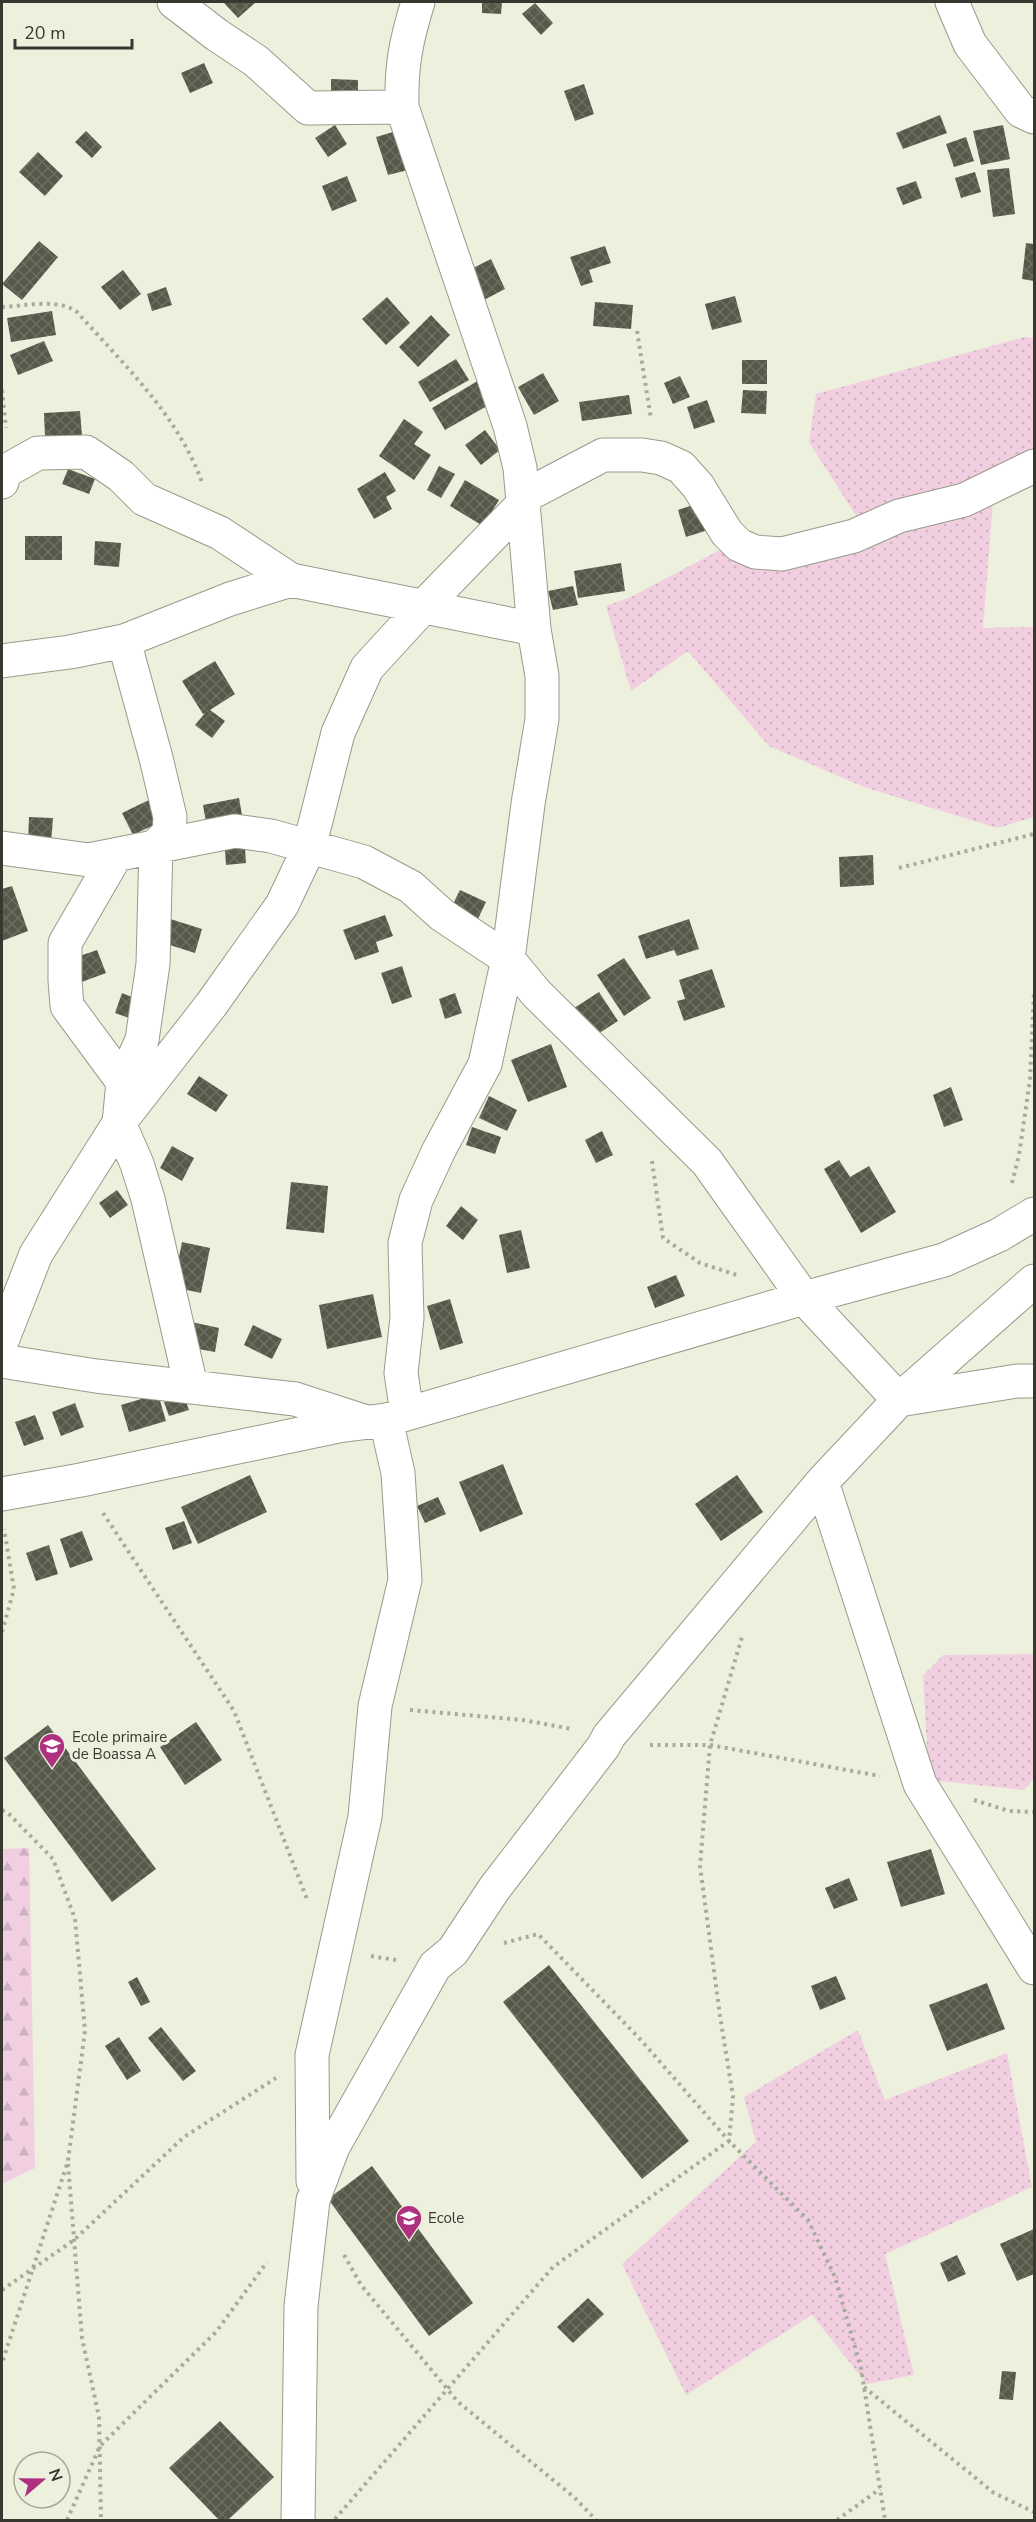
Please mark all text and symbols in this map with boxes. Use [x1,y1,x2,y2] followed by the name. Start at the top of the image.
[15,12,132,50] scale bar
[24,21,66,45] text: 20 m
[72,1727,167,1764] place label: Ecole primaire de Boassa A
[37,1731,67,1769] school or university icon: Ecole primaire de Boassa A
[394,2203,424,2241] school or university icon: Ecole
[428,2208,464,2228] place label: Ecole
[12,2450,72,2510] north arrow
[43,2466,68,2485] text: N

